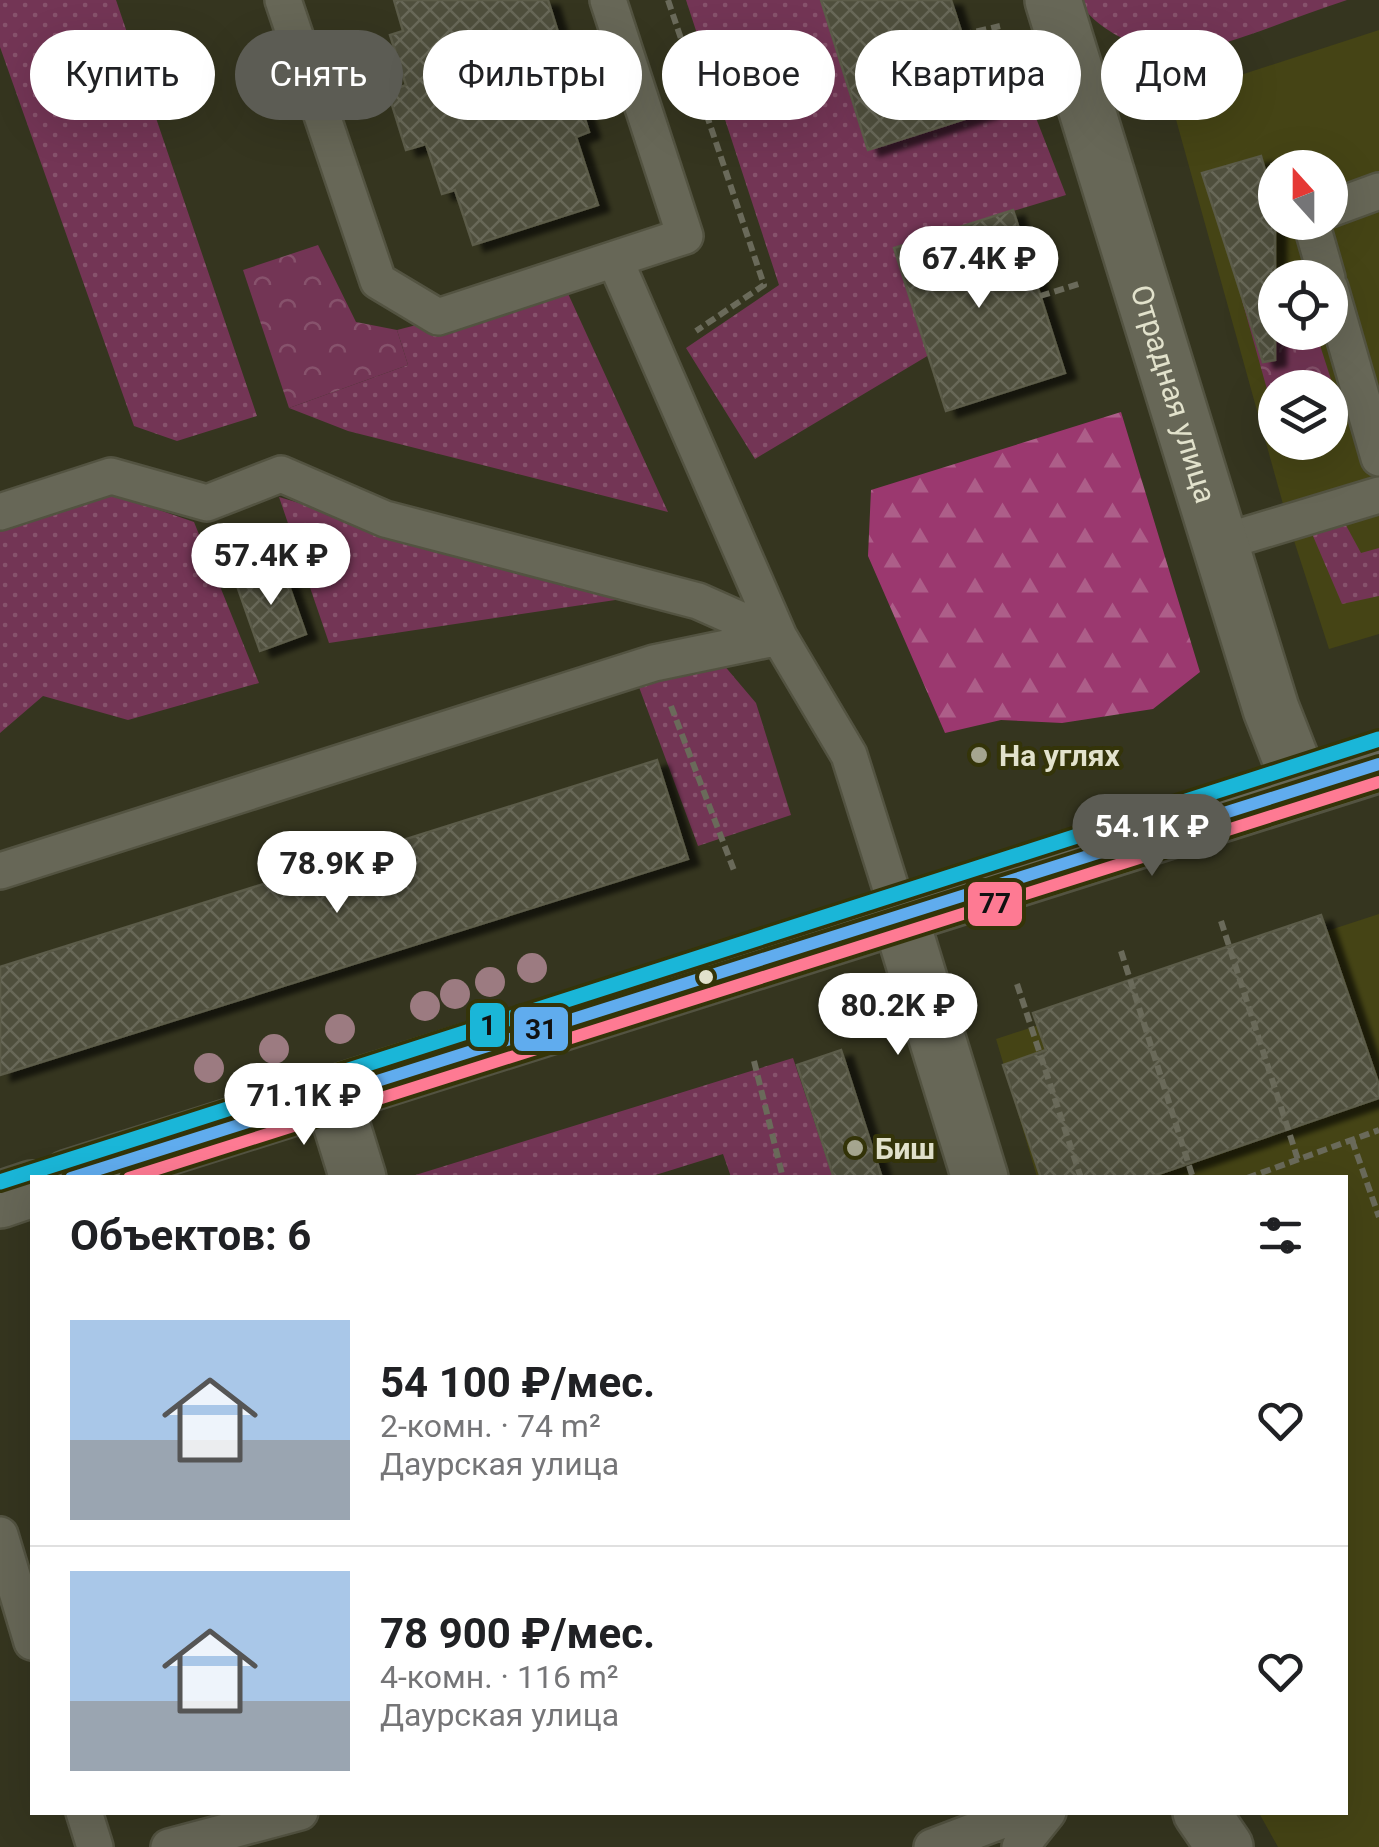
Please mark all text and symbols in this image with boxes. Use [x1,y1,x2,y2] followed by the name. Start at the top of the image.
[30,30,215,120] chip: Купить
[235,30,403,120] chip: Снять
[423,30,642,120] chip: Фильтры
[662,30,835,120] chip: Новое
[855,30,1081,120] chip: Квартира
[1101,30,1243,120] chip: Дом
[1258,150,1348,240] north arrow
[1258,150,1348,460] map controls
[887,226,1071,311] pin: 67.4K ₽
[921,239,1037,277] text: 67.4K ₽
[1258,260,1348,350] button: locate
[1124,280,1224,507] street label: Отрадная улица
[1258,370,1348,460] button: layers
[179,523,363,608] pin: 57.4K ₽
[213,536,329,574] text: 57.4K ₽
[999,738,1121,773] place label: На углях
[968,744,990,766] marker: На углях
[1060,794,1244,879] pin: 54.1K ₽
[1094,807,1210,845] text: 54.1K ₽
[245,831,429,916] pin: 78.9K ₽
[279,844,395,882] text: 78.9K ₽
[966,880,1024,928] line badge: 77
[979,887,1011,920] text: 77
[696,967,716,987] unlabelled marker
[806,973,990,1058] pin: 80.2K ₽
[840,986,956,1024] text: 80.2K ₽
[468,1001,507,1049] line badge: 1
[512,1005,570,1053] line badge: 31
[480,1009,496,1042] text: 1
[525,1013,557,1046] text: 31
[212,1063,396,1148] pin: 71.1K ₽
[246,1076,362,1114] text: 71.1K ₽
[875,1131,935,1166] place label: Биш
[844,1137,866,1159] marker: Биш
[1253,1208,1308,1263] icon: filters
[70,1211,311,1260] text: Объектов: 6
[380,1358,655,1407] text: 54 100 ₽/мес.
[150,1360,270,1480] icon: home
[1253,1393,1308,1448] icon: heart
[380,1407,601,1445] text: 2-комн. · 74 m²
[380,1445,619,1483] text: Даурская улица
[380,1609,655,1658] text: 78 900 ₽/мес.
[150,1611,270,1731] icon: home
[1253,1644,1308,1699] icon: heart
[380,1658,619,1696] text: 4-комн. · 116 m²
[380,1696,619,1734] text: Даурская улица

